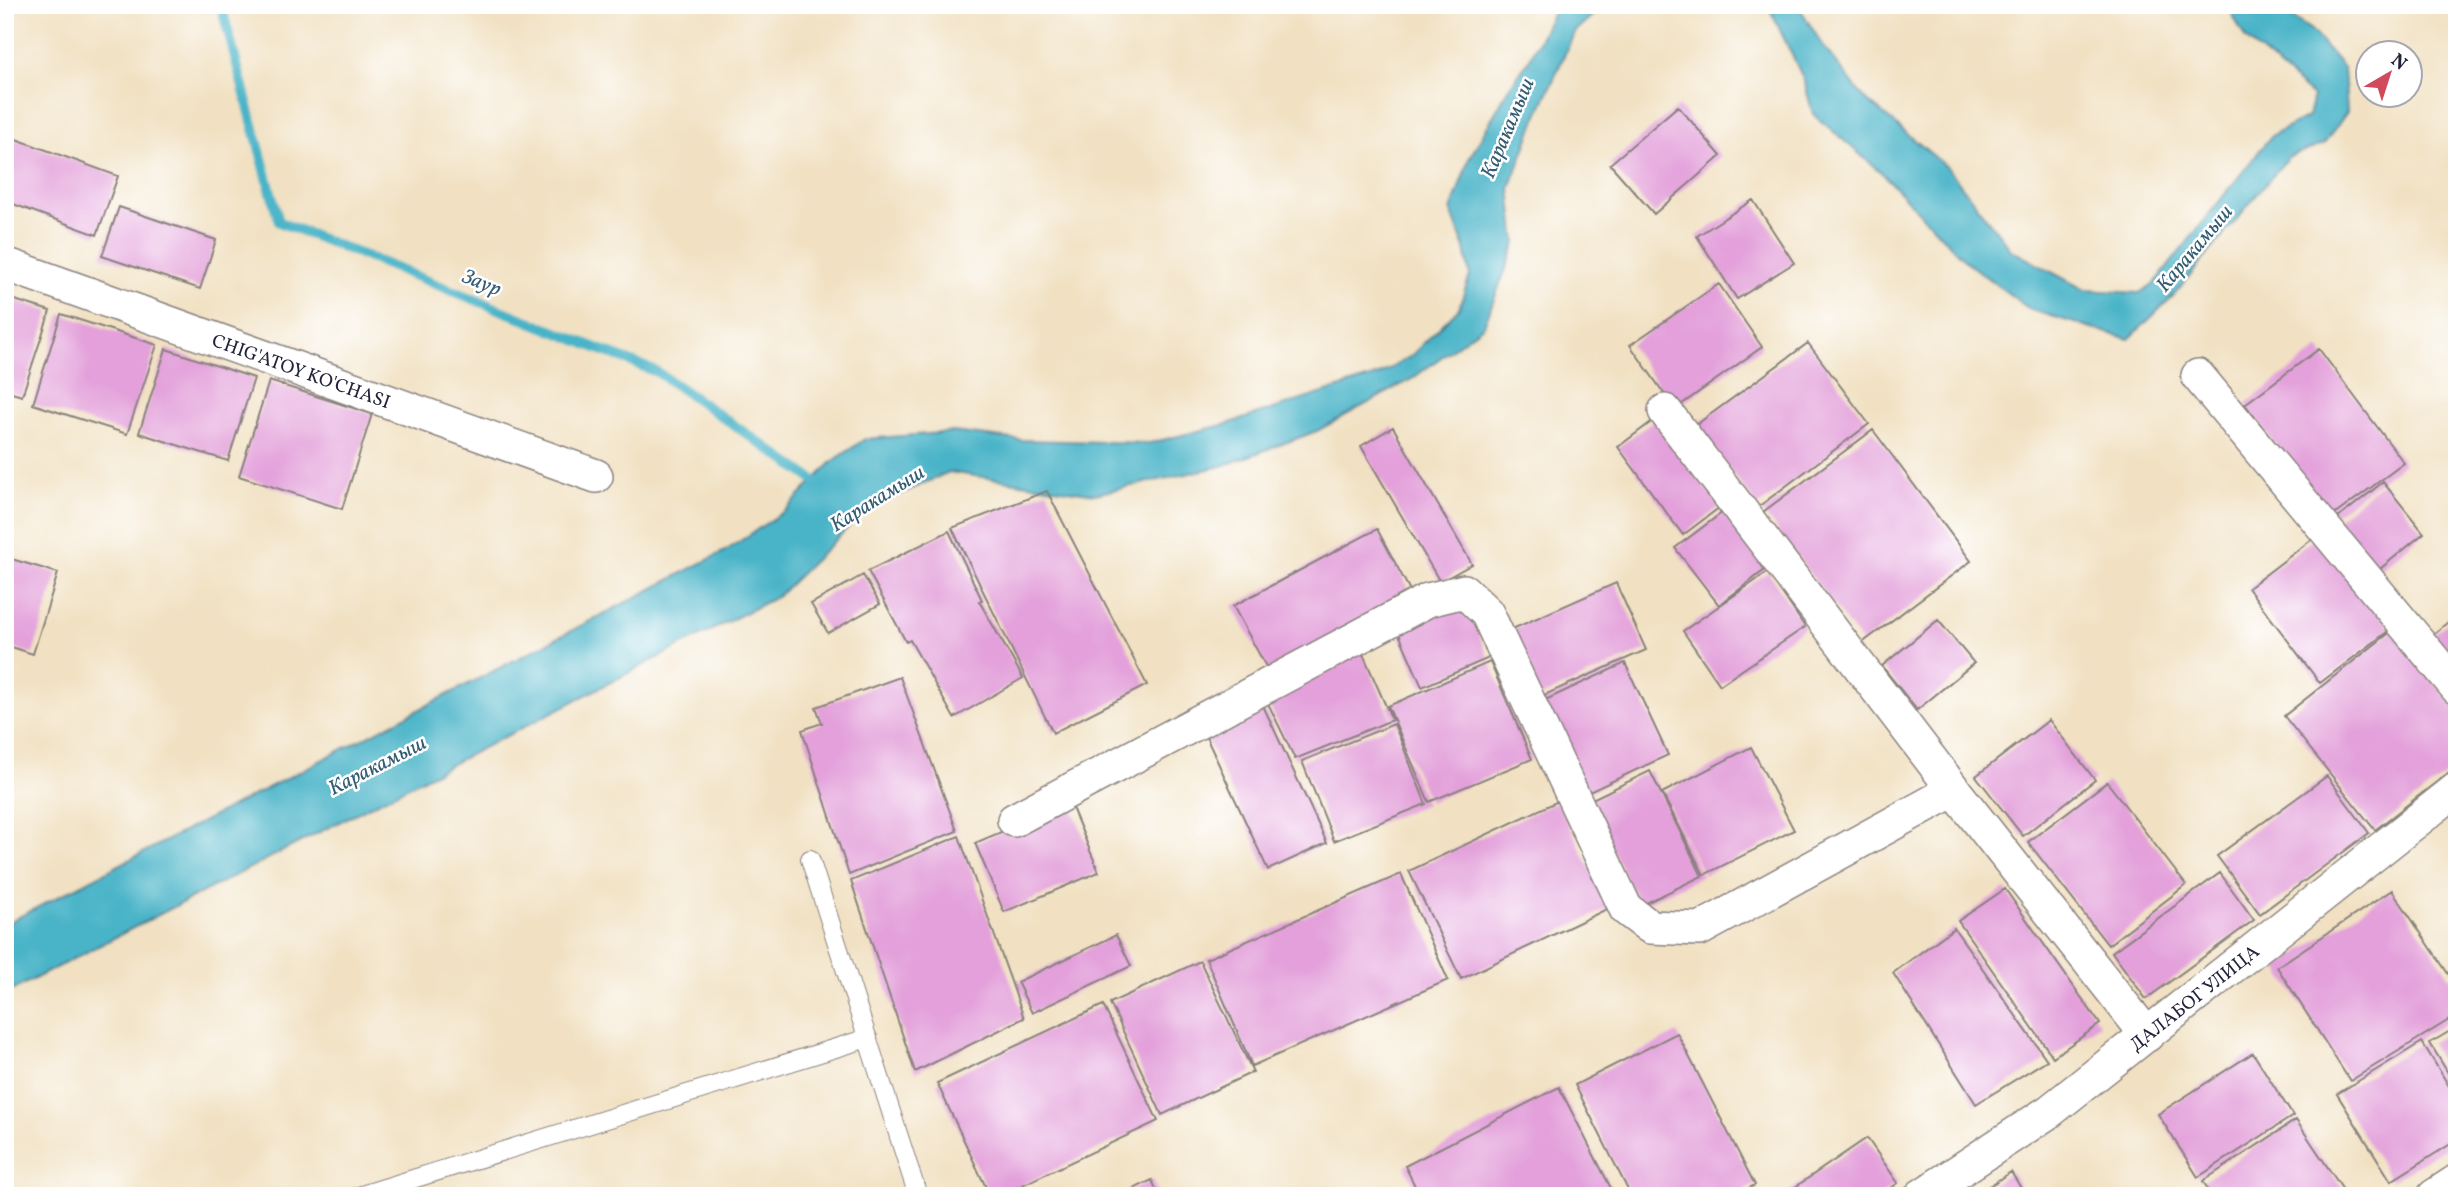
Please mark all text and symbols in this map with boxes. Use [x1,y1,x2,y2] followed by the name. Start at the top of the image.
[2354,38,2424,108] north arrow
[2385,48,2412,77] text: N
[1474,74,1543,183] water label: Каракамыш
[2150,199,2241,299] water label: Каракамыш
[457,262,505,304] water label: Заур
[208,328,394,416] street label: CHIG'ATOY KO'CHASI
[825,459,931,540] water label: Каракамыш
[324,729,432,803] water label: Каракамыш
[2125,939,2265,1058] street label: ДАЛАБОГ УЛИЦА

